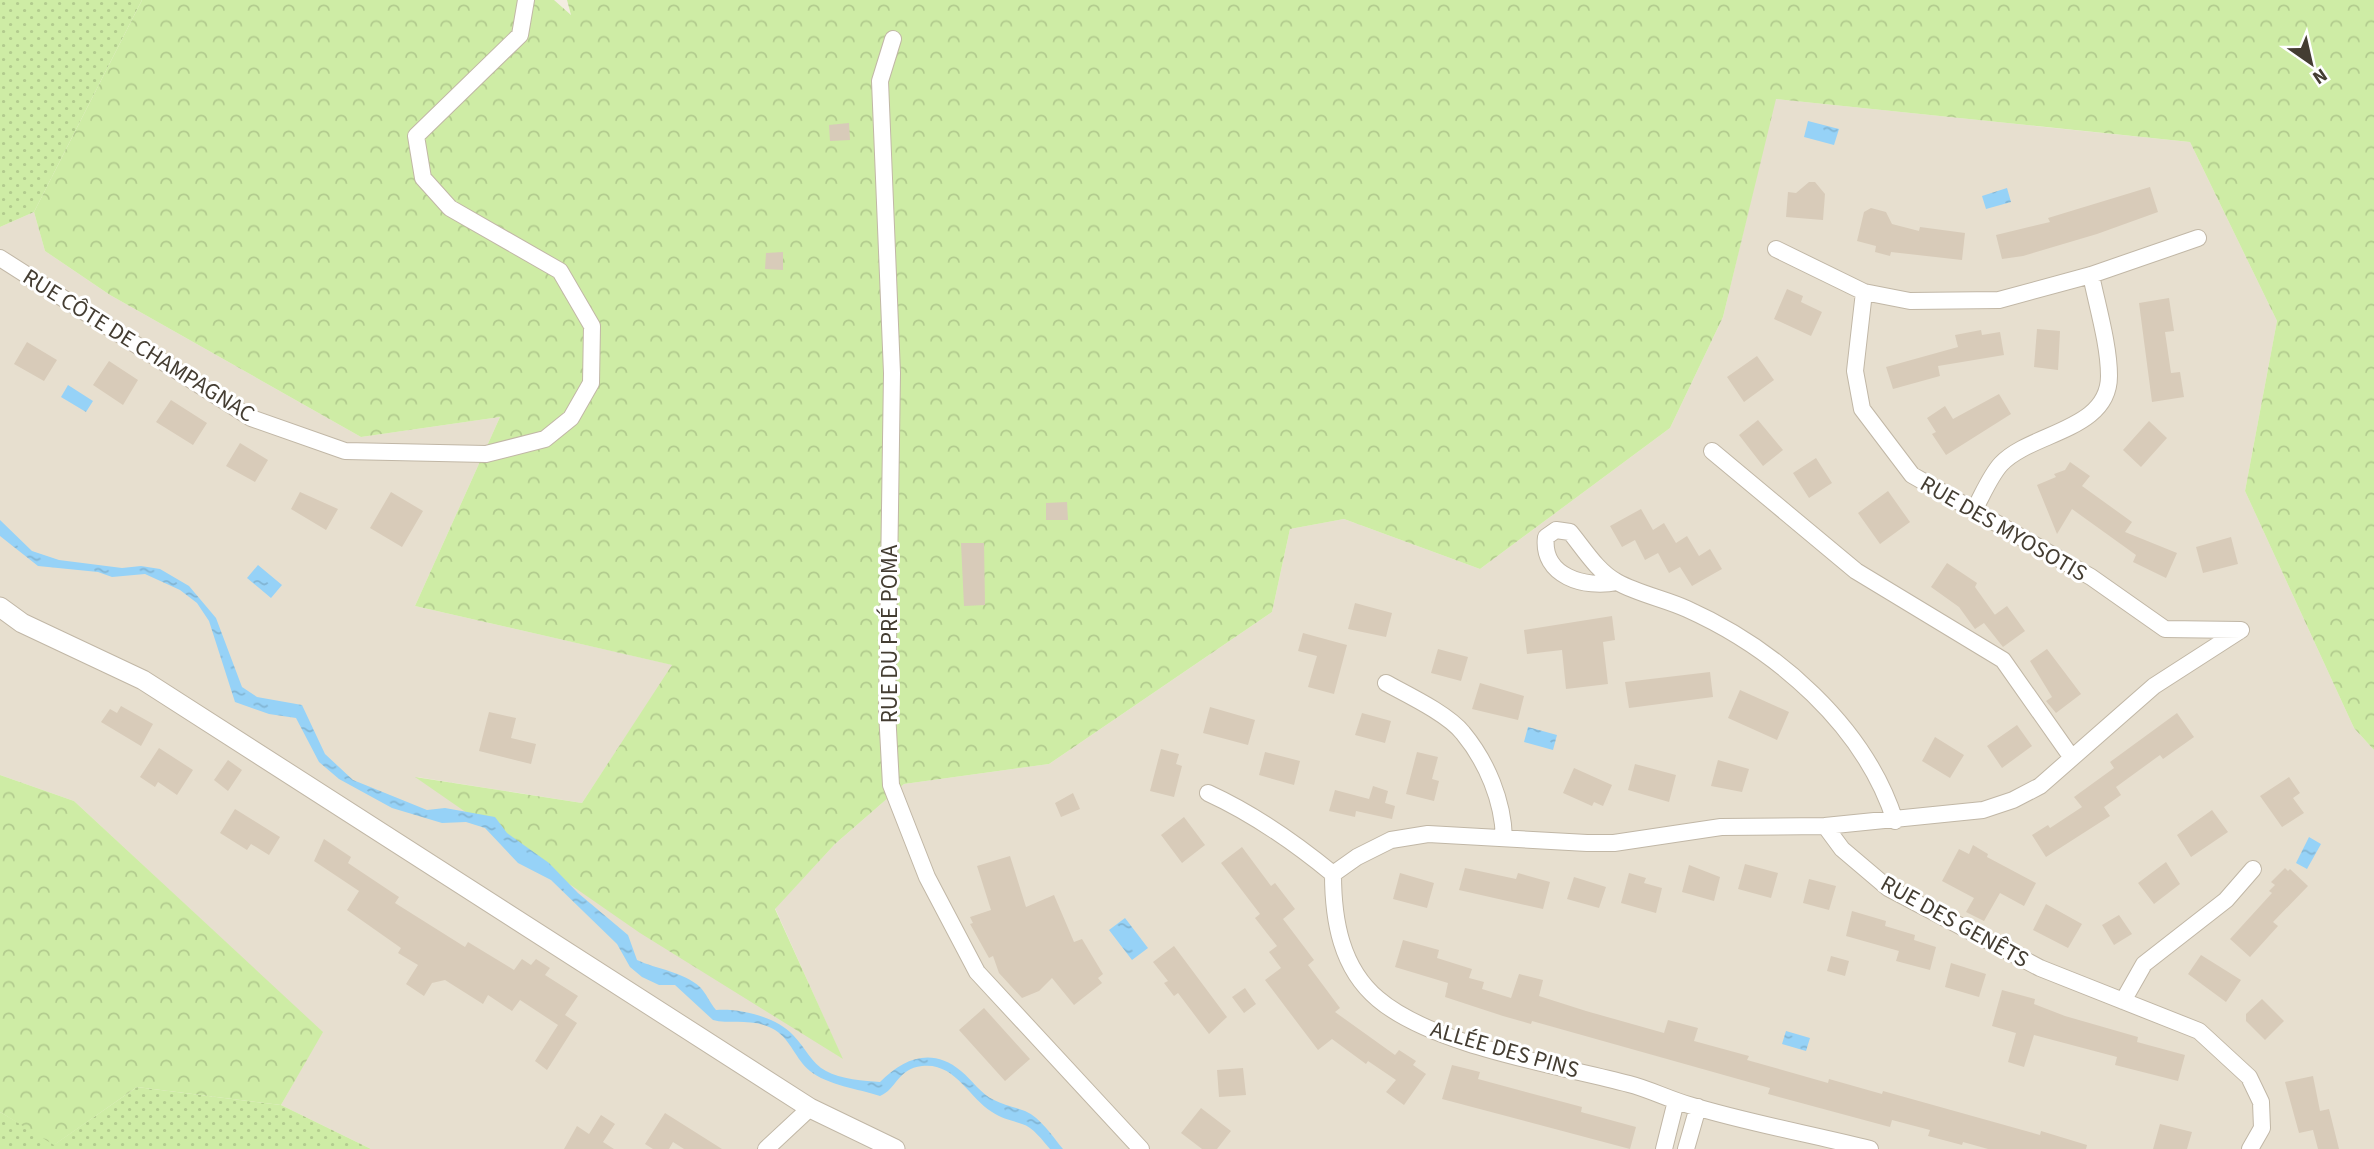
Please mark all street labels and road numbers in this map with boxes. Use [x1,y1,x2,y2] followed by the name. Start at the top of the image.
[16,260,261,430] street label: RUE CÔTE DE CHAMPAGNAC
[1914,467,2093,590] street label: RUE DES MYOSOTIS
[873,544,906,723] street label: RUE DU PRÉ POMA
[1875,867,2035,976] street label: RUE DES GENÊTS
[1427,1013,1583,1086] street label: ALLÉE DES PINS

